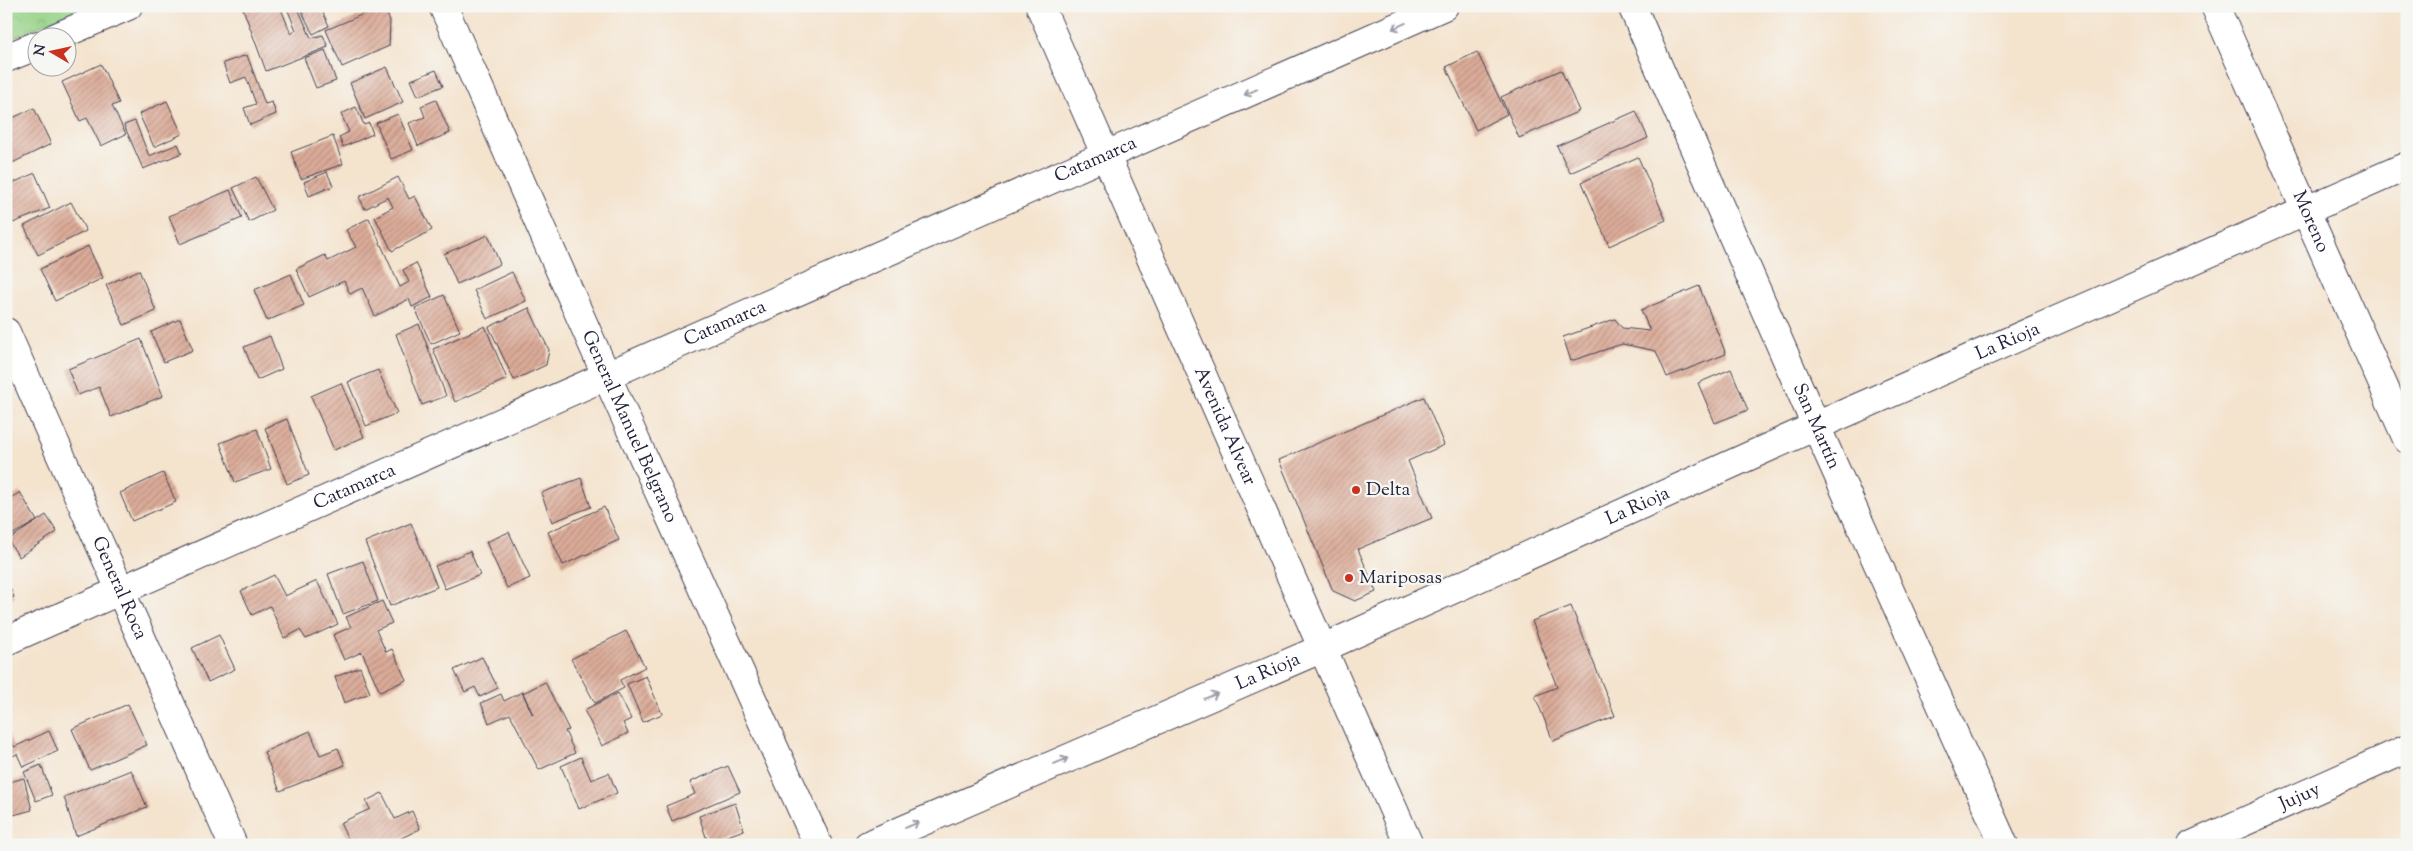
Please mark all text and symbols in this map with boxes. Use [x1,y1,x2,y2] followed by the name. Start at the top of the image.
[1392,22,1407,32] one-way arrow
[28,28,78,78] north arrow
[30,43,52,57] text: N
[1244,88,1259,98] one-way arrow
[1050,130,1141,190] street label: Catamarca
[2285,187,2336,257] street label: Moreno
[679,293,771,354] street label: Catamarca
[1971,316,2044,368] street label: La Rioja
[574,326,684,527] street label: General Manuel Belgrano
[1187,362,1263,490] street label: Avenida Alvear
[1785,379,1847,474] street label: San Martín
[309,457,400,517] street label: Catamarca
[1366,477,1410,504] place label: Delta
[1601,480,1674,532] street label: La Rioja
[1350,484,1362,496] marker: Delta
[85,532,154,644] street label: General Roca
[1359,565,1442,592] place label: Mariposas
[1343,572,1355,584] marker: Mariposas
[1232,646,1305,698] street label: La Rioja
[1203,691,1218,701] one-way arrow
[1053,755,1068,765] one-way arrow
[2274,776,2325,818] street label: Jujuy
[904,820,919,830] one-way arrow

